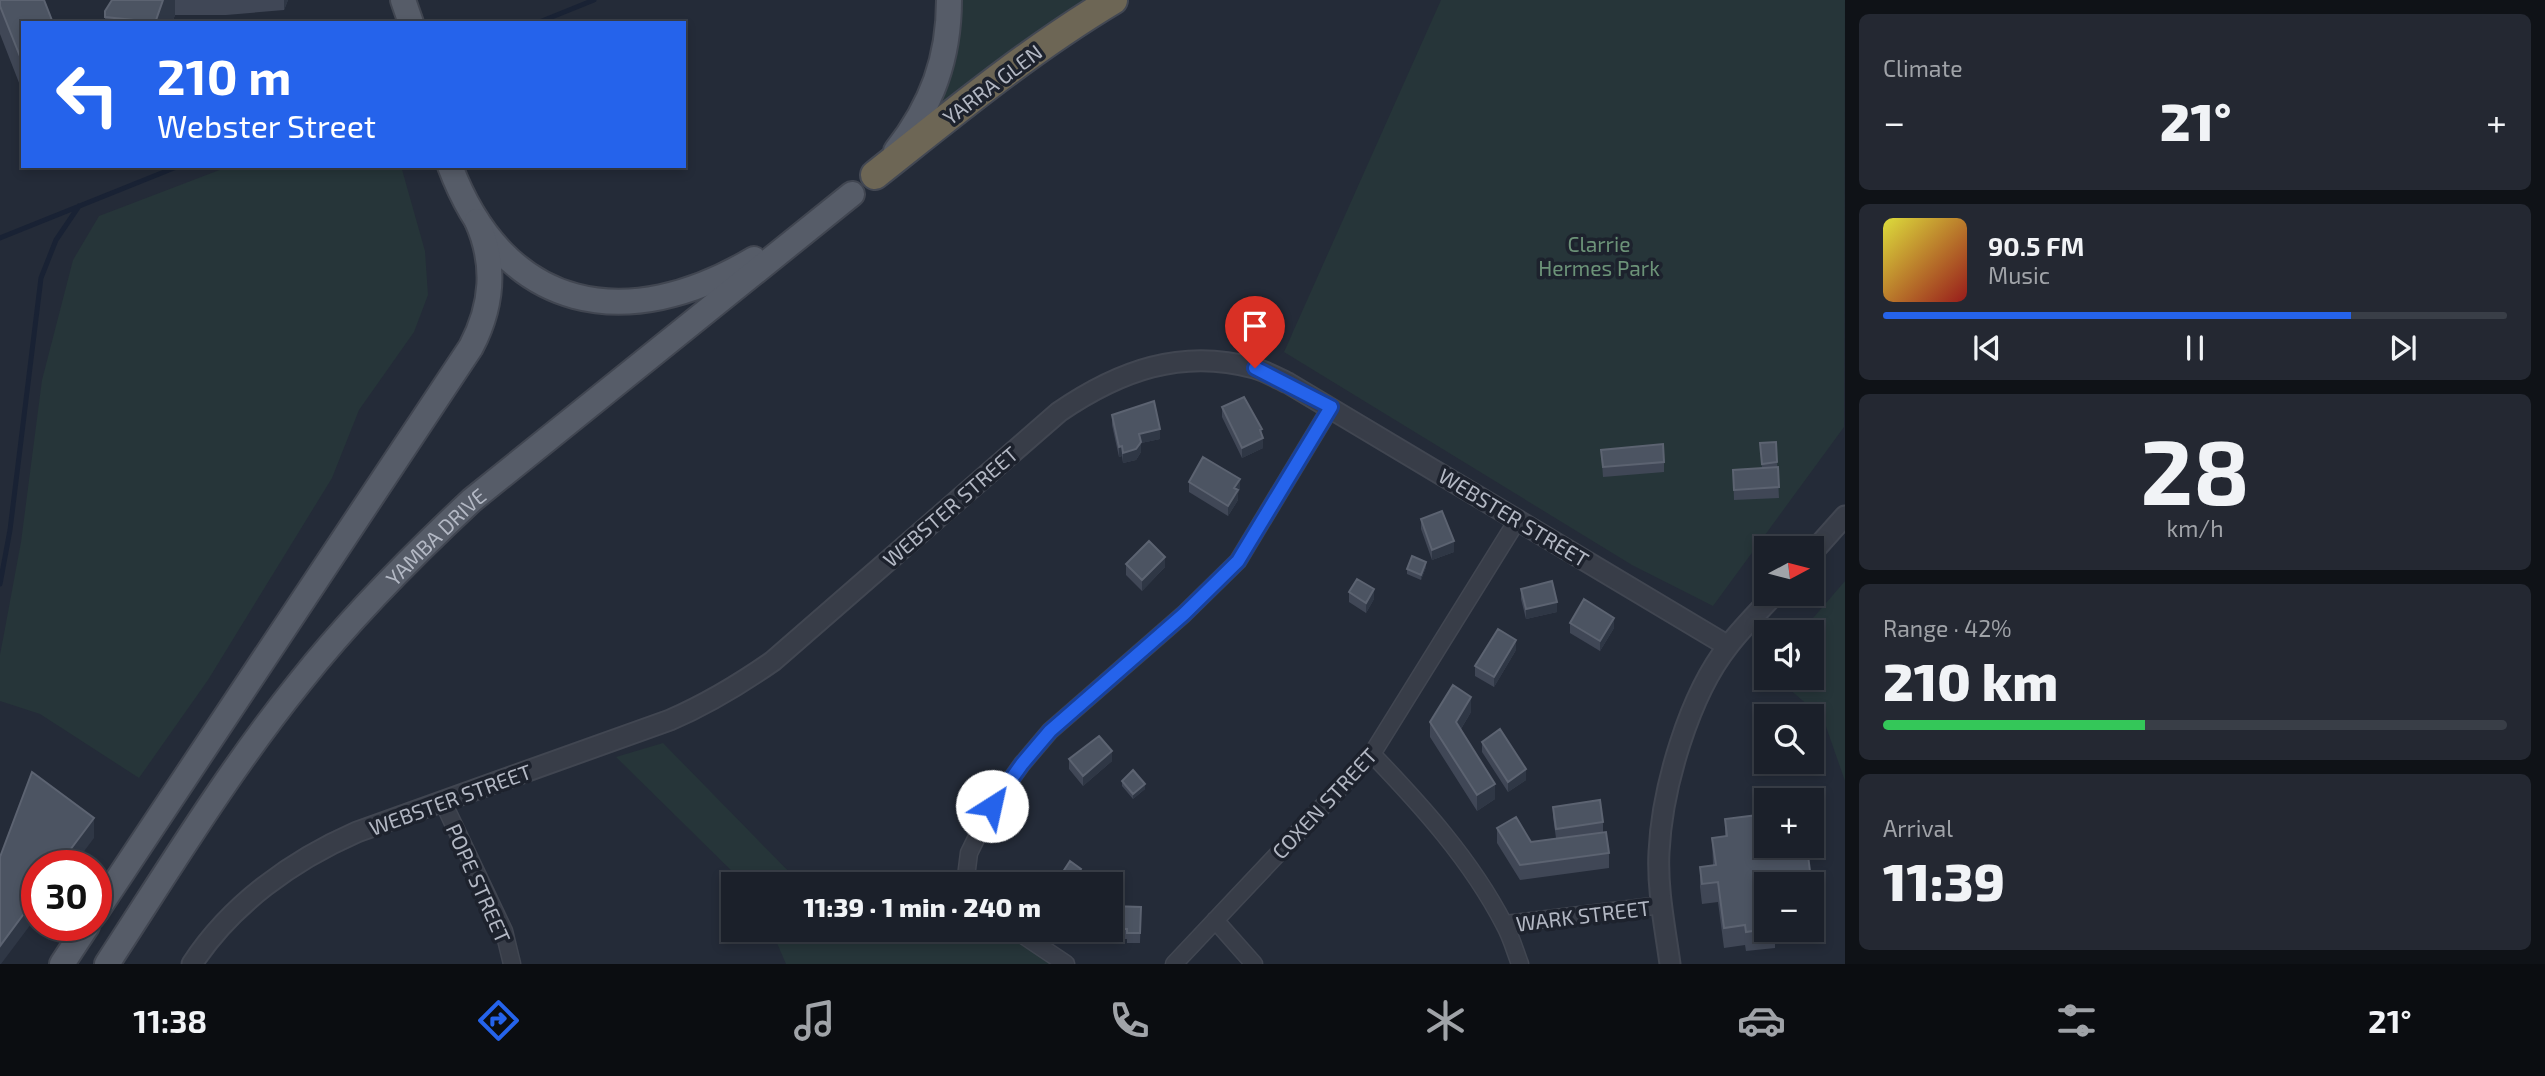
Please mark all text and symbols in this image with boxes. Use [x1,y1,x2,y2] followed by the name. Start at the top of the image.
[938,39,1046,129] street label: YARRA GLEN
[157,46,291,105] text: 210 m
[42,49,133,140] icon: left
[1883,54,1963,82] text: Climate
[2160,89,2231,151] text: 21°
[1883,98,1905,144] text: −
[2486,98,2507,144] text: +
[157,106,376,144] text: Webster Street
[1988,230,2084,261] text: 90.5 FM
[1538,231,1660,280] park label: Clarrie Hermes Park
[1988,261,2050,289] text: Music
[1225,296,1285,368] pin
[1236,307,1274,345] icon: arrive
[1968,329,2006,367] icon: previous
[2176,329,2214,367] icon: pause
[2384,329,2422,367] icon: next
[2140,414,2250,523] text: 28
[877,441,1023,571] street label: WEBSTER STREET
[1434,462,1594,572] street label: WEBSTER STREET
[380,482,490,590] street label: YAMBA DRIVE
[2166,514,2224,542] text: km/h
[1754,536,1824,606] north arrow
[1754,536,1824,942] map controls
[1883,614,2012,642] text: Range · 42%
[1754,620,1824,690] button: sound
[1883,649,2058,711] text: 210 km
[1754,704,1824,774] button: search
[1266,743,1382,863] street label: COXEN STREET
[365,758,535,840] street label: WEBSTER STREET
[955,769,1029,843] position arrow
[1754,788,1824,858] button: +
[1883,814,1953,842] text: Arrival
[442,819,516,947] street label: POPE STREET
[1883,849,2005,911] text: 11:39
[21,850,112,941] speed limit sign: 30
[1754,872,1824,942] button: −
[803,891,1041,922] text: 11:39 · 1 min · 240 m
[1514,894,1652,936] street label: WARK STREET
[474,996,523,1045] icon: directions
[790,996,839,1045] icon: music
[1105,996,1154,1045] icon: phone
[1421,996,1470,1045] icon: climate
[1737,996,1786,1045] icon: car
[2052,996,2101,1045] icon: filters
[133,1001,207,1039] text: 11:38
[2368,1001,2412,1039] text: 21°

